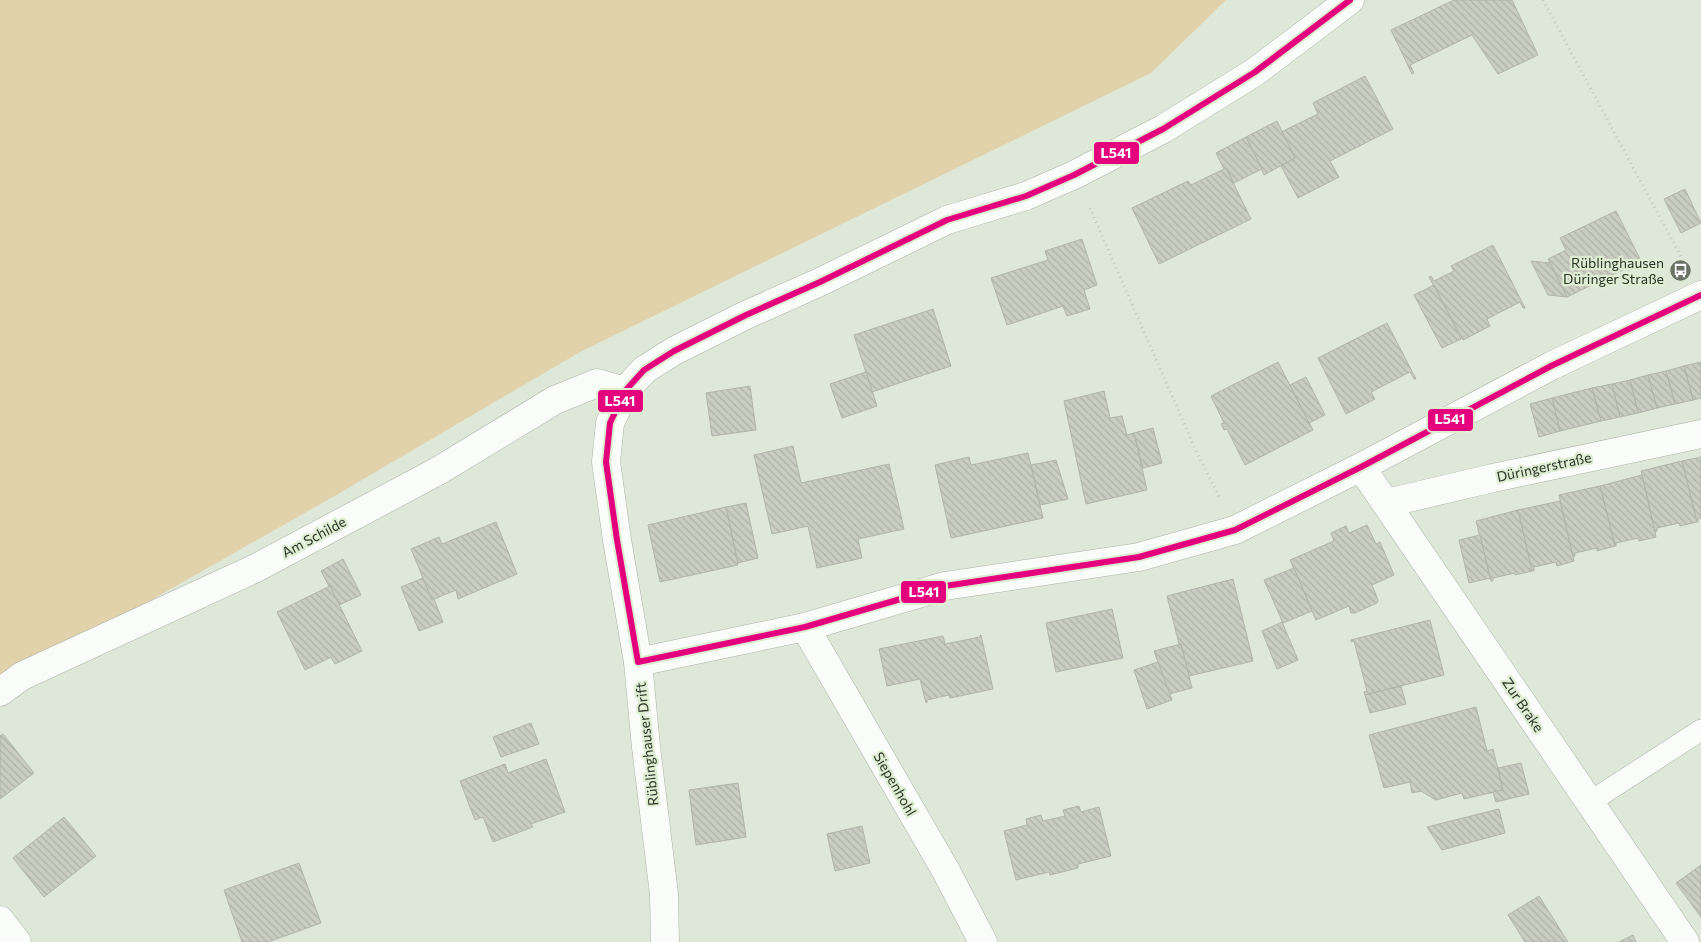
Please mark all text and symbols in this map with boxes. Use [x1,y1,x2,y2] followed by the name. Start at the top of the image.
[1093,141,1140,165] line badge: L541
[1101,144,1131,161] text: L541
[1563,254,1664,287] place label: Rüblinghausen Düringer Straße
[1668,259,1692,283] bus stop icon: Rüblinghausen Düringer Straße
[597,389,644,413] line badge: L541
[605,392,635,409] text: L541
[1427,408,1474,432] line badge: L541
[1435,410,1465,427] text: L541
[1495,448,1593,485] street label: Düringerstraße
[279,513,349,561] street label: Am Schilde
[900,580,947,604] line badge: L541
[909,583,939,600] text: L541
[1499,674,1548,735] street label: Zur Brake
[632,681,661,807] street label: Rüblinghauser Drift
[870,749,921,819] street label: Siepenhohl

